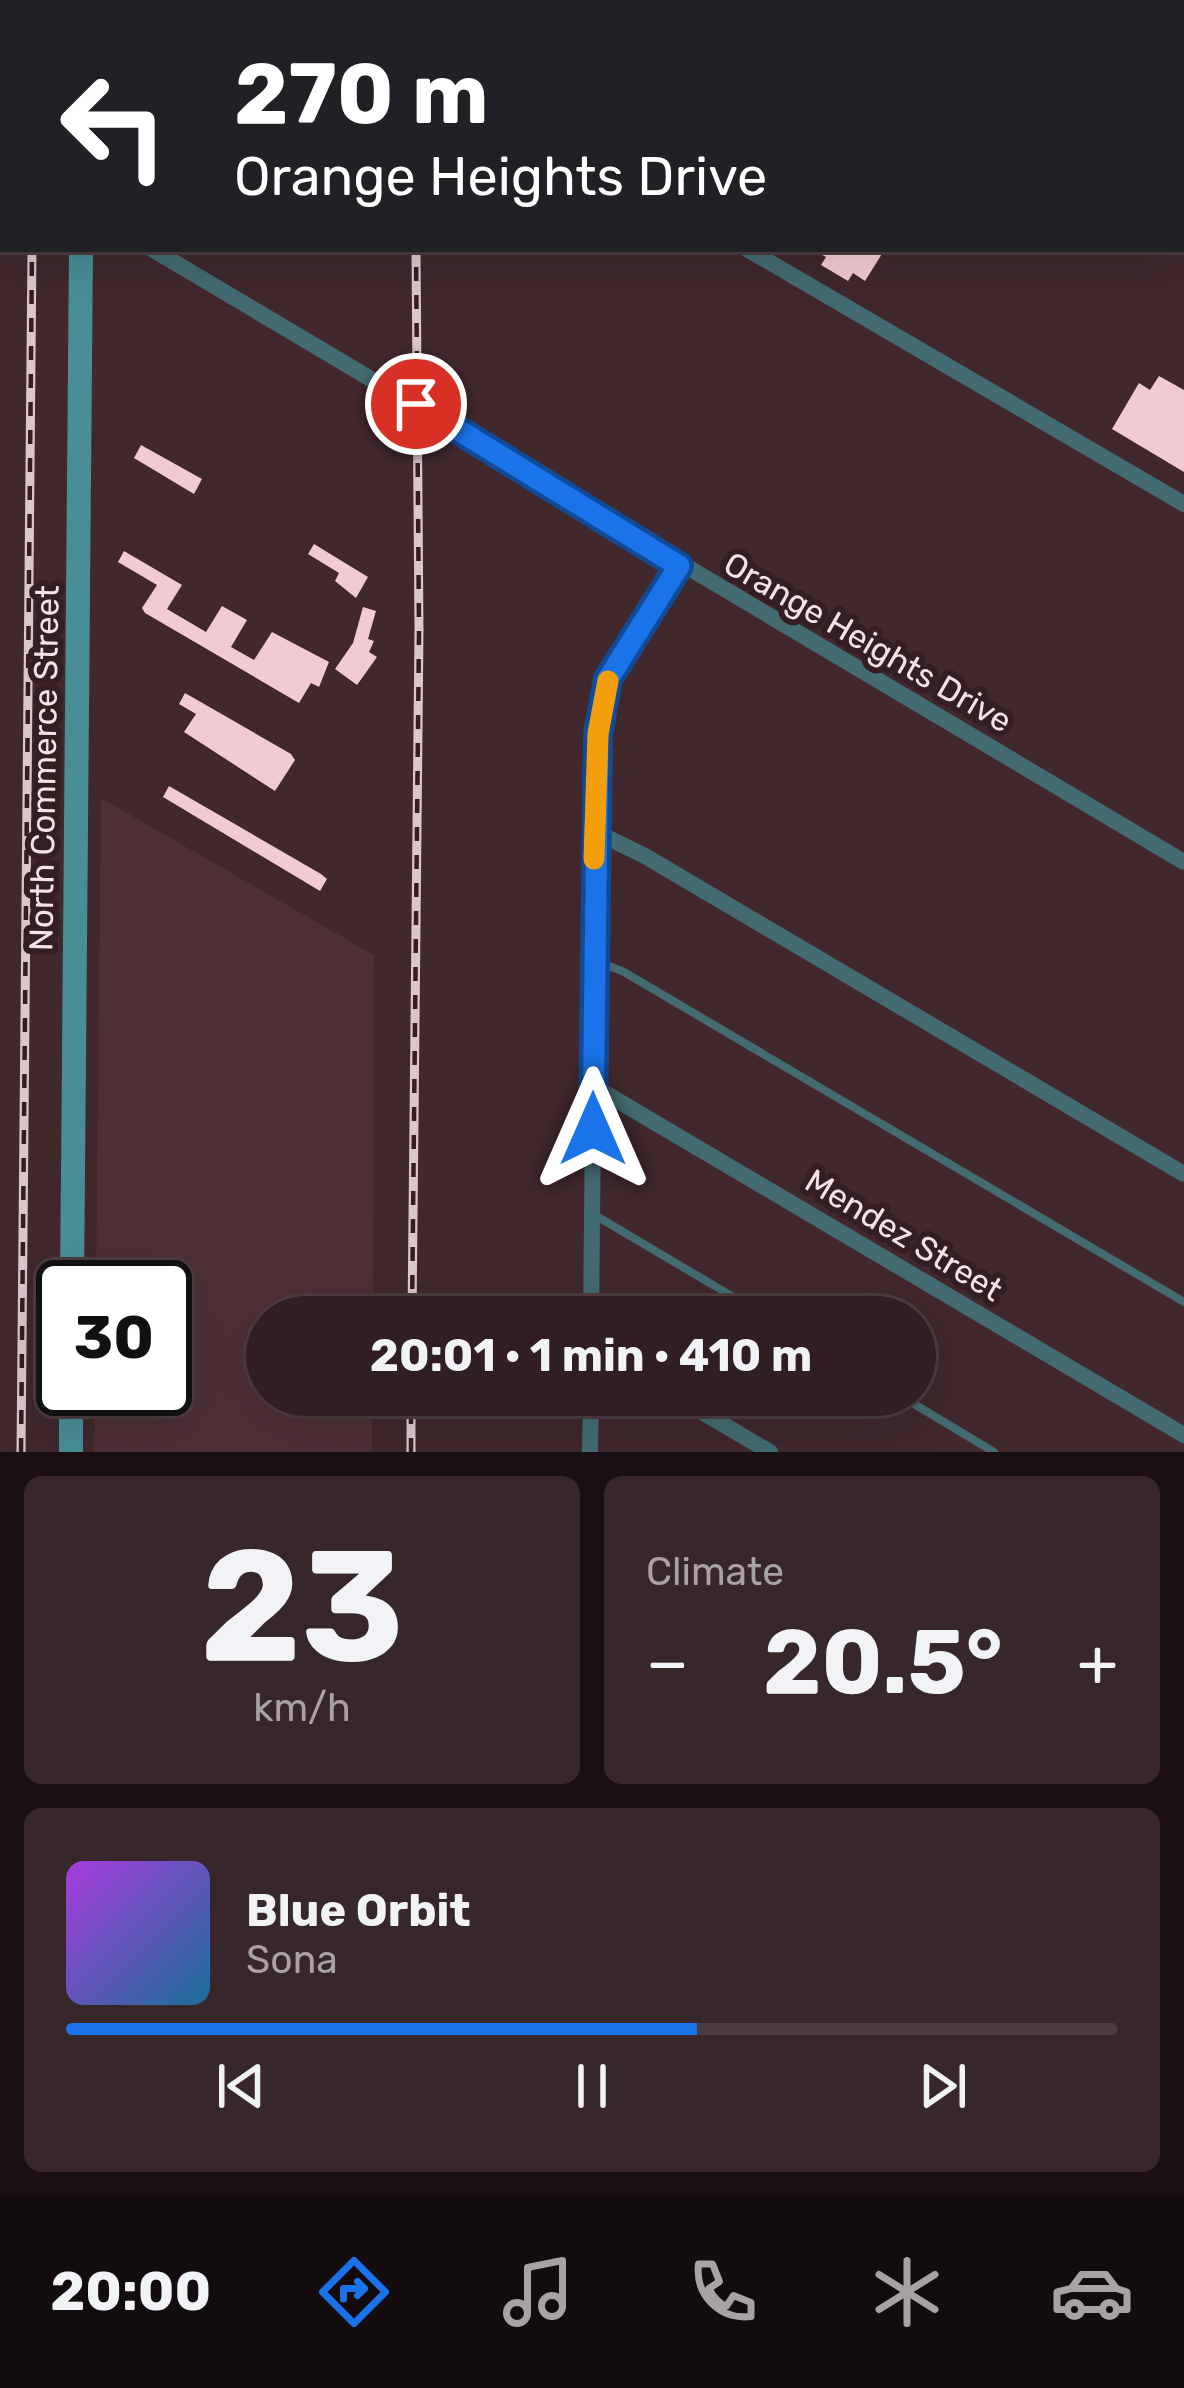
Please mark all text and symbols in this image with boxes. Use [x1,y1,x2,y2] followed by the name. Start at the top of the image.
[234,44,489,144] text: 270 m
[36,48,192,204] icon: left
[234,145,767,209] text: Orange Heights Drive
[365,353,467,455] pin
[383,371,449,437] icon: arrive
[717,544,1019,740] street label: Orange Heights Drive
[21,585,67,951] street label: North Commerce Street
[530,1066,656,1192] position arrow
[798,1161,1010,1309] street label: Mendez Street
[36,1260,192,1416] speed limit sign: 30
[370,1329,812,1382] text: 20:01 · 1 min · 410 m
[200,1514,404,1699] text: 23
[646,1549,784,1595] text: Climate
[763,1609,1003,1716] text: 20.5°
[646,1623,689,1702] text: −
[1077,1623,1118,1702] text: +
[253,1685,351,1731] text: km/h
[246,1884,470,1937] text: Blue Orbit
[246,1937,338,1983] text: Sona
[208,2053,274,2119] icon: previous
[559,2053,625,2119] icon: pause
[910,2053,976,2119] icon: next
[312,2250,396,2334] icon: directions
[496,2250,580,2334] icon: music
[681,2250,765,2334] icon: phone
[865,2250,949,2334] icon: climate
[1050,2250,1134,2334] icon: car
[50,2260,211,2324] text: 20:00

